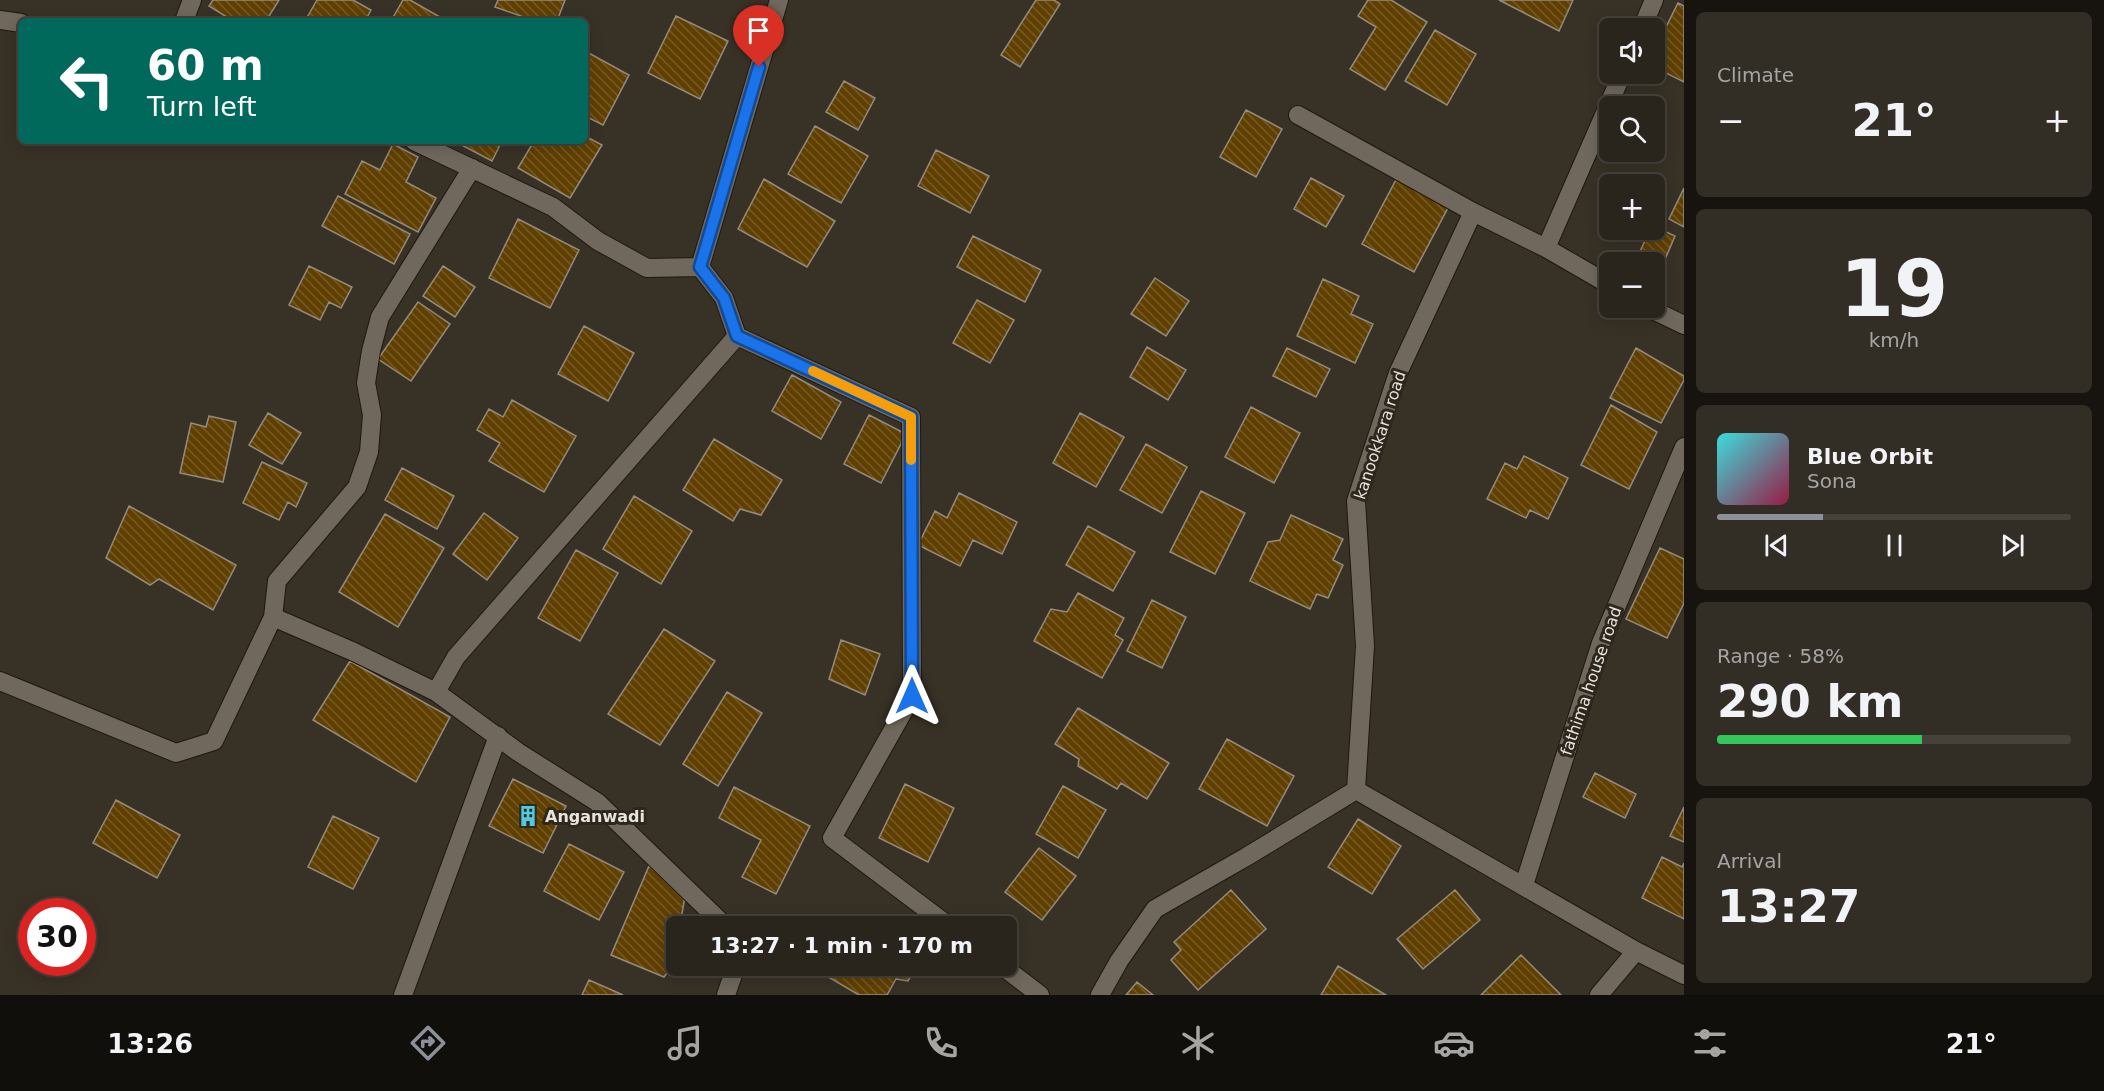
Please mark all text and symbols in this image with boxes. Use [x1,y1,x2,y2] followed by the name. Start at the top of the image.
[733,5,784,67] pin
[742,14,775,47] icon: arrive
[1599,18,1665,318] map controls
[1599,18,1665,84] button: sound
[147,41,264,90] text: 60 m
[48,42,126,120] icon: left
[1717,63,1794,87] text: Climate
[147,91,257,122] text: Turn left
[1851,94,1937,147] text: 21°
[1599,96,1665,162] button: search
[1717,101,1745,140] text: −
[2043,101,2071,140] text: +
[1599,174,1665,240] button: +
[1840,244,1948,334] text: 19
[1599,252,1665,318] button: −
[1869,328,1919,352] text: km/h
[1350,368,1410,502] street label: kanookkara road
[1807,444,1933,469] text: Blue Orbit
[1807,469,1857,493] text: Sona
[1760,529,1793,562] icon: previous
[1878,529,1911,562] icon: pause
[1996,529,2029,562] icon: next
[1557,604,1625,758] street label: fathima house road
[1717,644,1844,668] text: Range · 58%
[880,664,944,728] position arrow
[1717,675,1903,728] text: 290 km
[516,804,540,828] building icon: Anganwadi
[545,807,645,826] place label: Anganwadi
[1717,849,1782,873] text: Arrival
[1717,880,1860,933] text: 13:27
[18,898,96,976] speed limit sign: 30
[710,933,973,958] text: 13:27 · 1 min · 170 m
[407,1022,449,1064] icon: directions
[664,1022,706,1064] icon: music
[920,1022,962,1064] icon: phone
[1177,1022,1219,1064] icon: climate
[1433,1022,1475,1064] icon: car
[1689,1022,1731,1064] icon: filters
[107,1028,193,1059] text: 13:26
[1946,1028,1997,1059] text: 21°

